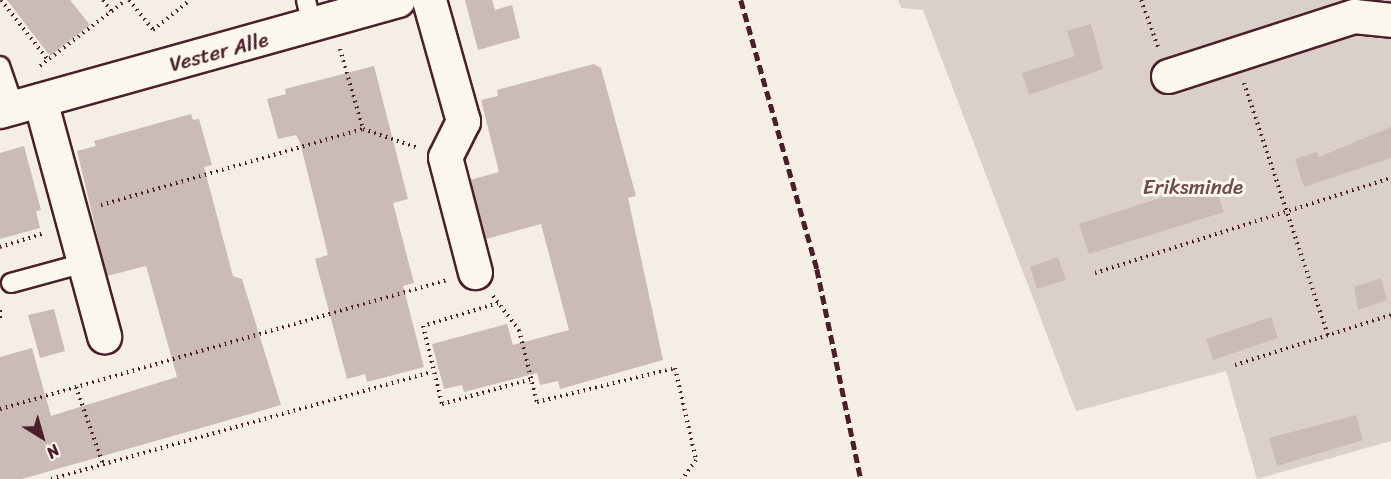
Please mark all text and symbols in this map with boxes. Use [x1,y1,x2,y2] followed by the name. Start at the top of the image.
[167,27,271,77] street label: Vester Alle
[1143,174,1243,200] park label: Eriksminde
[12,407,72,467] north arrow
[40,437,66,467] text: N

